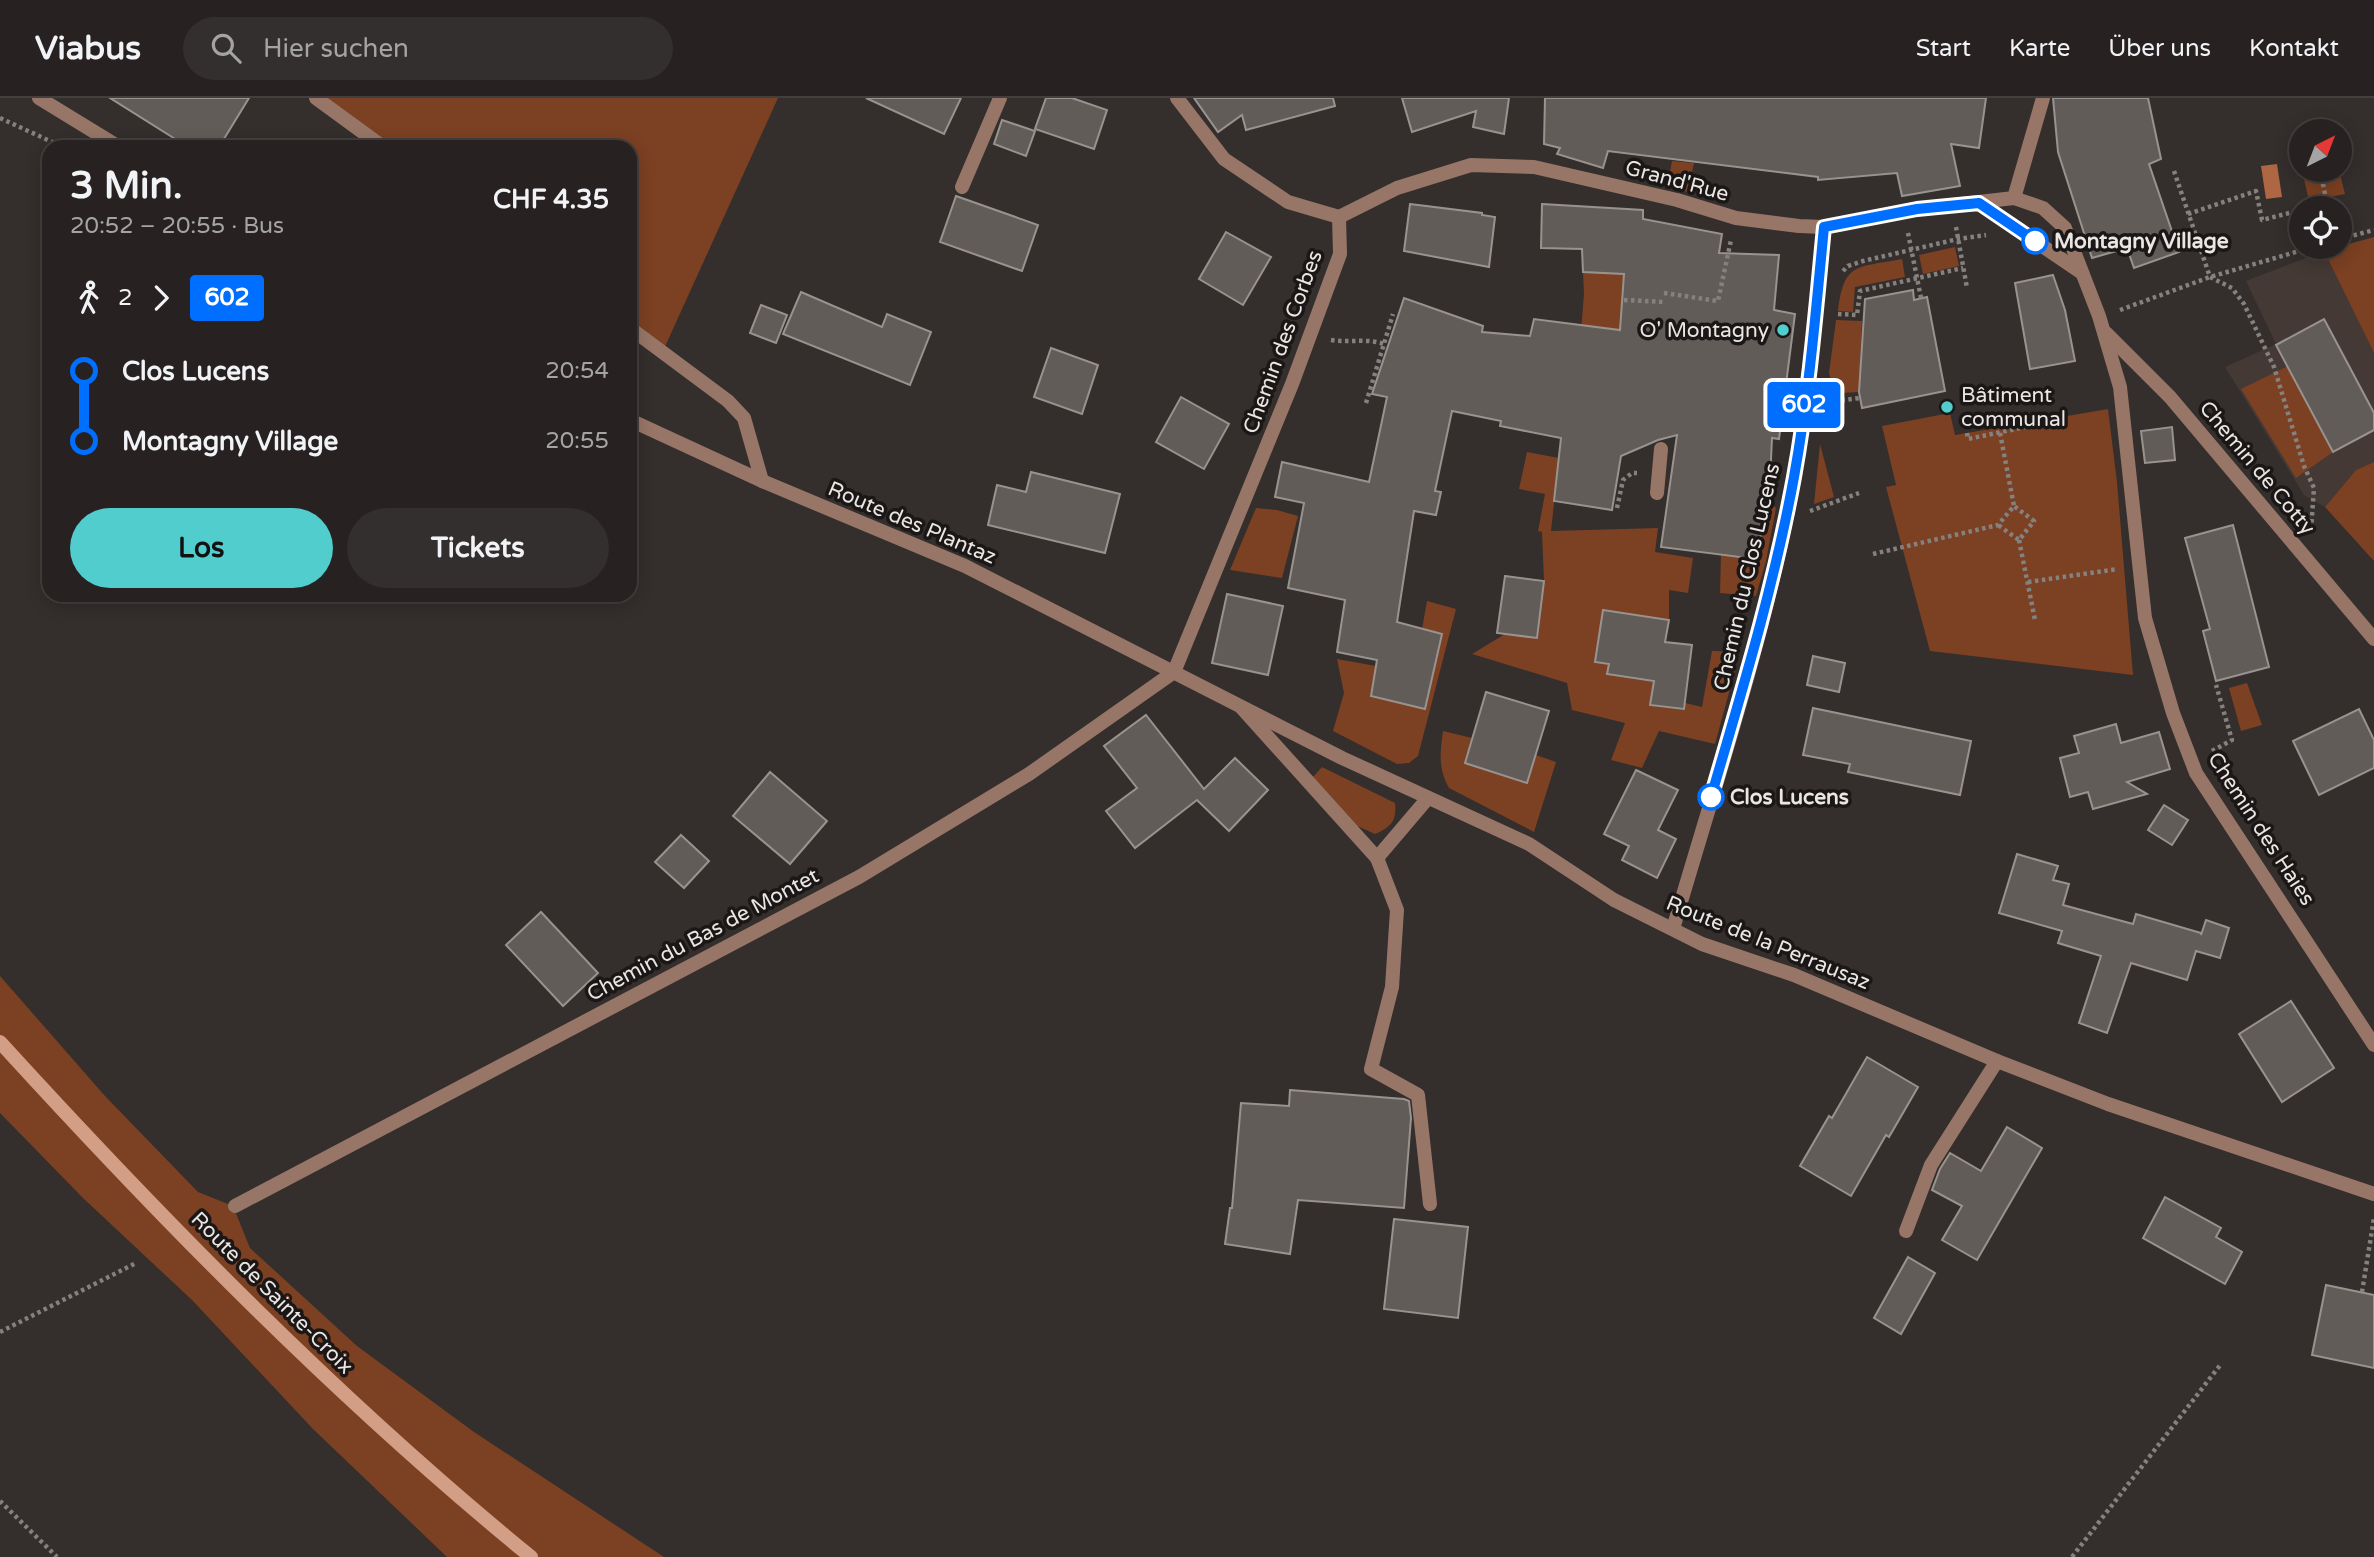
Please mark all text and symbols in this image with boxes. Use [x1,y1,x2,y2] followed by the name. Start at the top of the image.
[183,17,673,80] search box
[35,29,141,68] text: Viabus
[207,29,245,67] icon: search
[263,33,409,64] text: Hier suchen
[1916,34,1971,63] text: Start
[2009,34,2070,63] text: Karte
[2108,34,2211,63] text: Über uns
[2249,34,2339,63] text: Kontakt
[2289,119,2352,182] north arrow
[2289,119,2352,259] map controls
[1623,155,1732,207] street label: Grand'Rue
[70,163,183,209] text: 3 Min.
[493,184,609,215] text: CHF 4.35
[2289,196,2352,259] button: locate
[70,212,284,240] text: 20:52 – 20:55 · Bus
[2022,228,2048,254] marker: Montagny Village
[2054,229,2229,254] place label: Montagny Village
[1238,247,1328,437] street label: Chemin des Corbes
[70,279,108,317] icon: walk
[142,279,180,317] icon: forward
[204,283,250,312] text: 602
[118,284,132,312] text: 2
[1640,318,1769,343] place label: O' Montagny
[1775,322,1791,338] marker: O' Montagny
[122,356,269,387] text: Clos Lucens
[545,357,609,385] text: 20:54
[1764,382,1844,428] line badge: 602
[1961,383,2066,432] place label: Bâtiment communal
[1781,390,1827,419] text: 602
[2194,396,2320,540] street label: Chemin de Cotty
[1939,399,1955,415] marker: Bâtiment communal
[122,426,338,457] text: Montagny Village
[545,427,609,455] text: 20:55
[1709,461,1785,693] street label: Chemin du Clos Lucens
[824,476,1000,570] street label: Route des Plantaz
[70,508,333,588] button: Los
[347,508,609,588] button: Tickets
[2202,748,2320,910] street label: Chemin des Haies
[1698,784,1724,810] marker: Clos Lucens
[1730,785,1849,810] place label: Clos Lucens
[583,863,823,1007] street label: Chemin du Bas de Montet
[1663,891,1873,995] street label: Route de la Perrausaz
[186,1207,358,1379] street label: Route de Sainte-Croix

